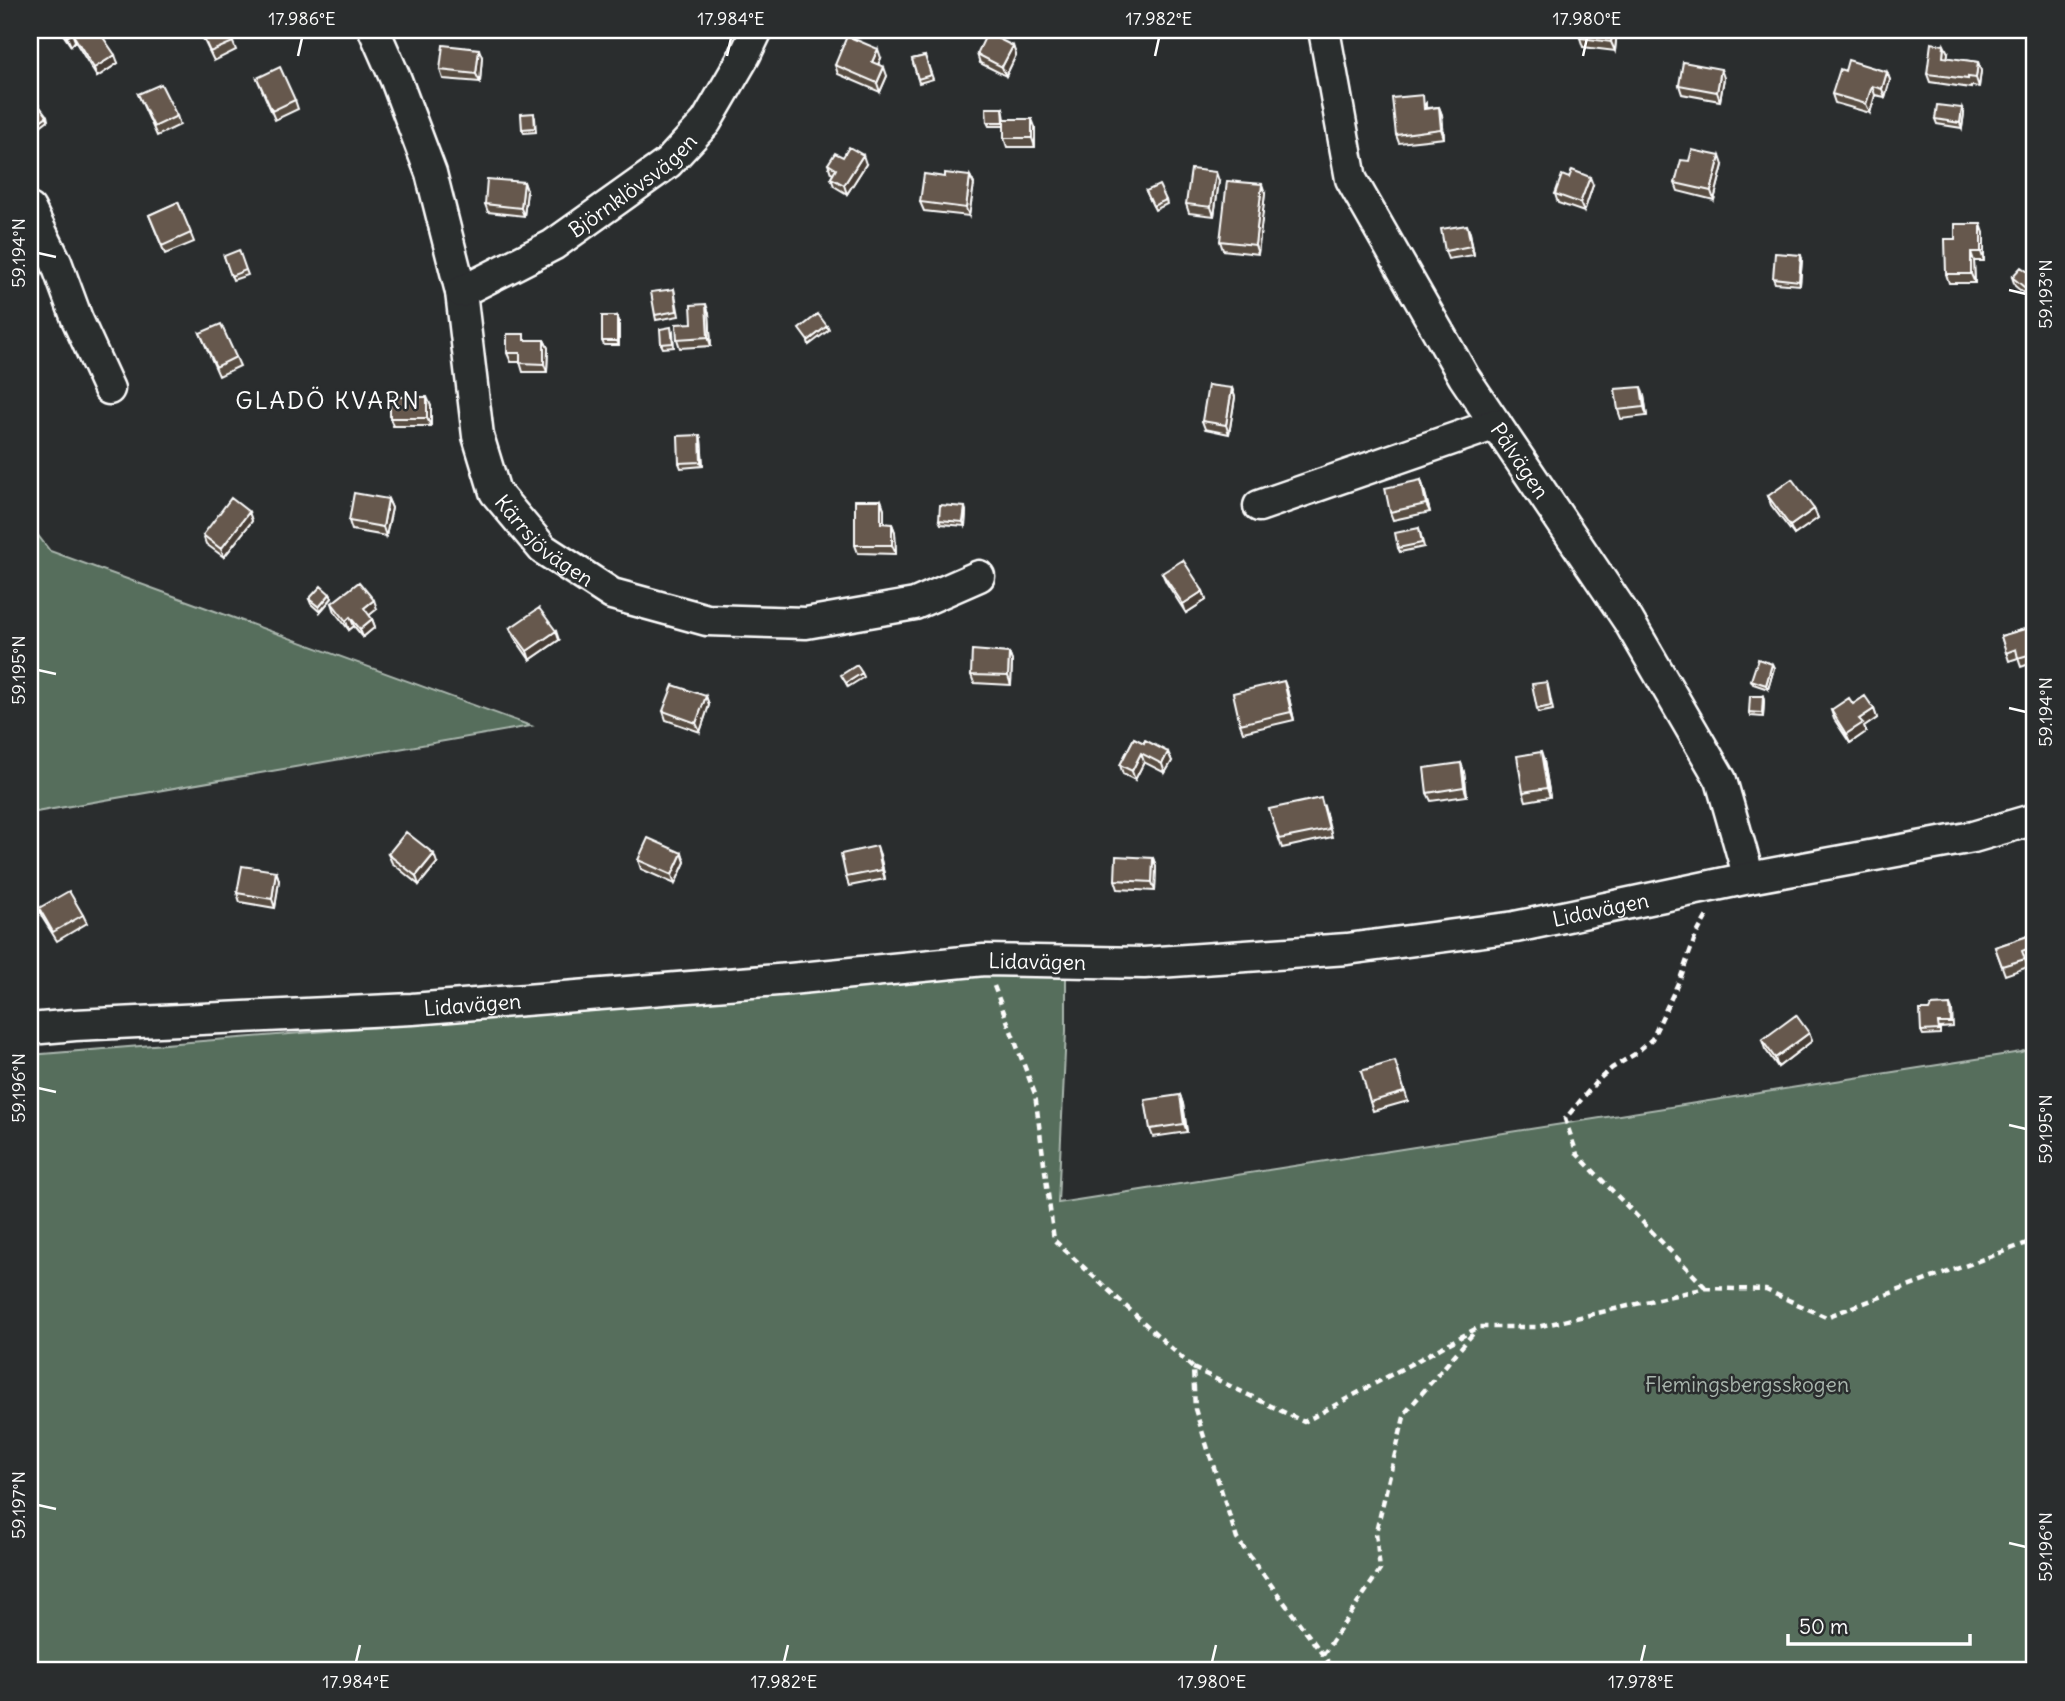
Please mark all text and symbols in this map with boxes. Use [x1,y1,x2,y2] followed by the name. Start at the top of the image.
[268,7,336,30] text: 17.986°E
[697,7,765,30] text: 17.984°E
[1126,7,1192,30] text: 17.982°E
[1553,7,1621,30] text: 17.980°E
[563,127,702,243] street label: Björnklövsvägen
[7,218,30,288] text: 59.194°N
[2034,259,2057,329] text: 59.193°N
[235,385,421,415] district label: GLADÖ KVARN
[1485,417,1556,504] street label: Pålvägen
[489,489,599,592] street label: Kärrsjövägen
[7,635,30,705] text: 59.195°N
[2034,677,2057,747] text: 59.194°N
[1550,886,1651,932] street label: Lidavägen
[988,947,1086,975] street label: Lidavägen
[422,987,522,1022] street label: Lidavägen
[7,1053,30,1123] text: 59.196°N
[2034,1094,2057,1164] text: 59.195°N
[1645,1371,1849,1398] park label: Flemingsbergsskogen
[7,1471,30,1539] text: 59.197°N
[2034,1512,2057,1582] text: 59.196°N
[1788,1603,1970,1647] scale bar
[1799,1613,1848,1640] text: 50 m
[322,1670,390,1693] text: 17.984°E
[751,1670,817,1693] text: 17.982°E
[1178,1670,1246,1693] text: 17.980°E
[1608,1670,1674,1693] text: 17.978°E

